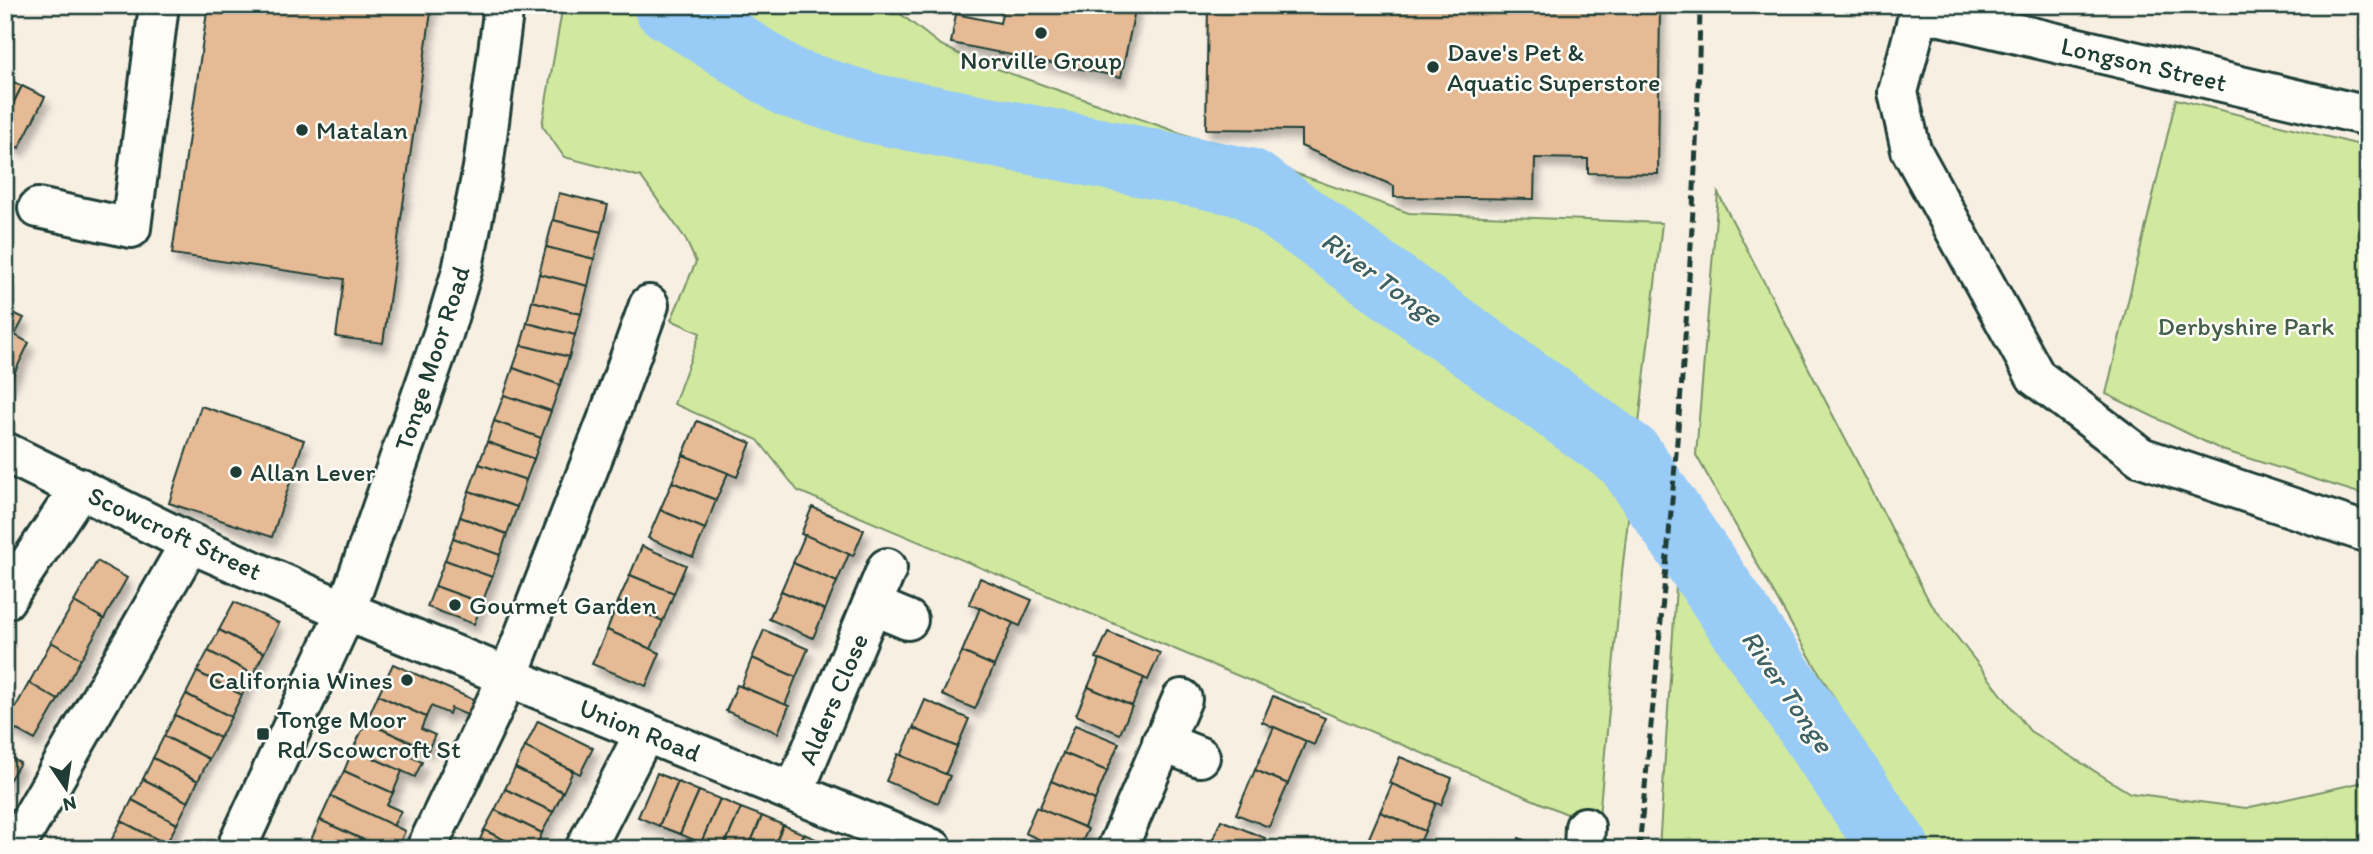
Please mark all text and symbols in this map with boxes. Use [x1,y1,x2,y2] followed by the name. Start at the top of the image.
[1033,25,1049,41] marker: Norville Group
[2058,29,2230,99] street label: Longson Street
[1447,36,1660,98] place label: Dave's Pet & Aquatic Superstore
[960,44,1122,76] place label: Norville Group
[1425,59,1441,75] marker: Dave's Pet & Aquatic Superstore
[316,114,408,146] place label: Matalan
[294,122,310,138] marker: Matalan
[1315,223,1450,334] water label: River Tonge
[387,261,477,454] street label: Tonge Moor Road
[2157,310,2335,342] park label: Derbyshire Park
[250,456,376,488] place label: Allan Lever
[228,464,244,480] marker: Allan Lever
[83,479,267,587] street label: Scowcroft Street
[469,589,657,621] place label: Gourmet Garden
[447,597,463,613] marker: Gourmet Garden
[1735,623,1842,760] water label: River Tonge
[791,629,875,769] street label: Alders Close
[209,664,393,696] place label: California Wines
[399,672,415,688] marker: California Wines
[575,691,705,769] street label: Union Road
[277,703,461,765] place label: Tonge Moor Rd/Scowcroft St
[255,726,271,742] marker: Tonge Moor Rd/Scowcroft St
[32,752,102,822] north arrow
[61,791,79,817] text: N

